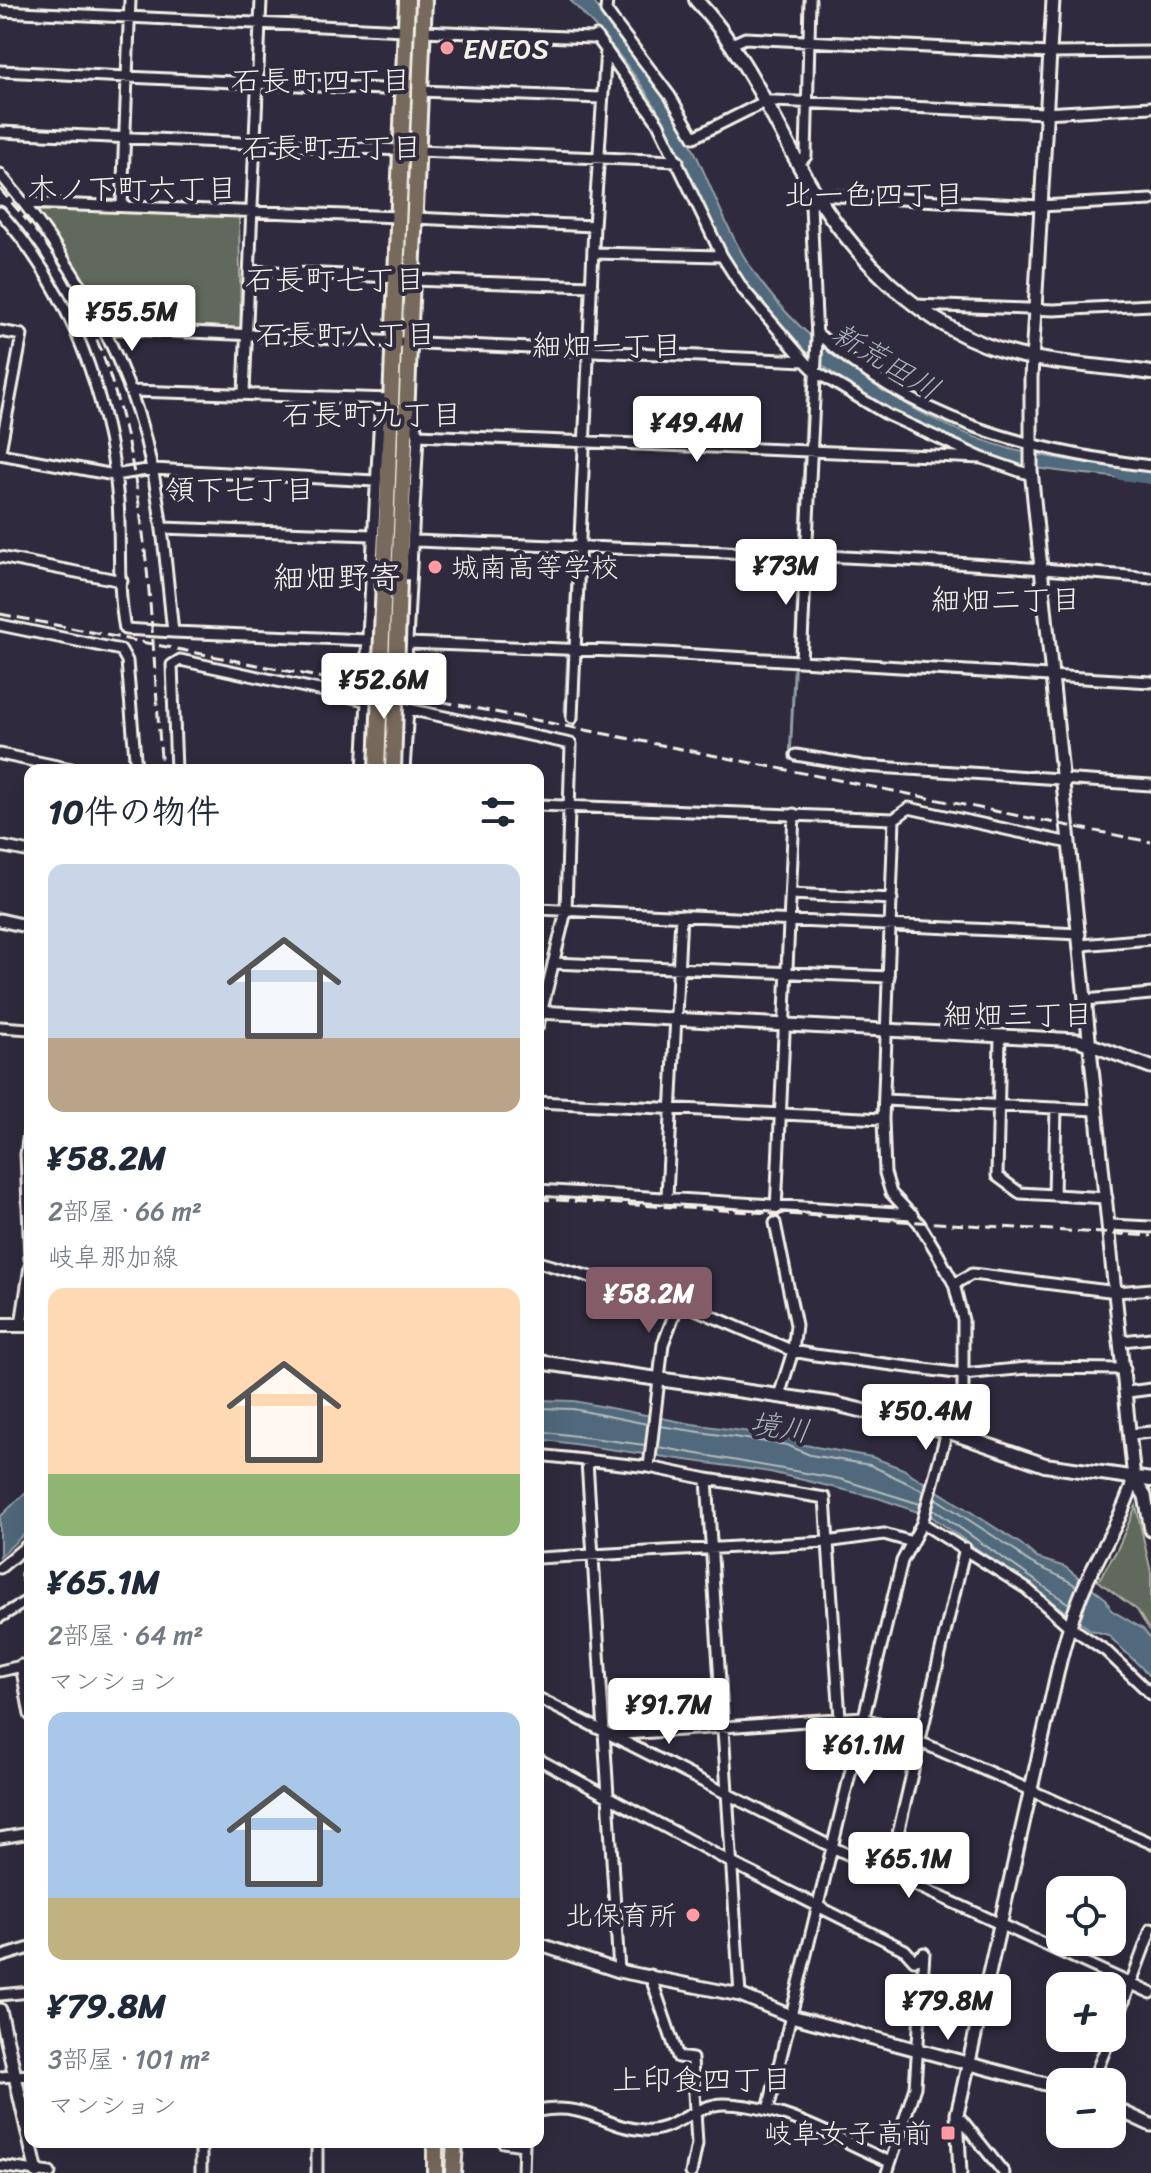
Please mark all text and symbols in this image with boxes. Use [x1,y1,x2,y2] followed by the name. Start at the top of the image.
[463,24,549,73] place label: ENEOS
[438,39,456,57] marker: ENEOS
[231,54,411,108] district label: 石長町四丁目
[242,121,422,175] district label: 石長町五丁目
[27,162,237,216] district label: 木ノ下町六丁目
[784,168,964,222] district label: 北一色四丁目
[245,253,425,307] district label: 石長町七丁目
[67,285,197,353] pin: ¥55.5M
[86,288,178,334] text: ¥55.5M
[821,307,951,415] water label: 新荒田川
[256,308,436,362] district label: 石長町八丁目
[532,319,682,373] district label: 細畑一丁目
[282,388,462,442] district label: 石長町九丁目
[632,396,762,464] pin: ¥49.4M
[651,399,743,445] text: ¥49.4M
[165,463,315,517] district label: 領下七丁目
[739,539,833,607] pin: ¥73M
[754,542,818,588] text: ¥73M
[451,543,619,592] place label: 城南高等学校
[273,549,401,606] district label: 細畑野寄
[426,558,444,576] marker: 城南高等学校
[931,573,1081,627] district label: 細畑二丁目
[319,653,449,721] pin: ¥52.6M
[339,656,429,702] text: ¥52.6M
[48,782,220,842] text: 10件の物件
[476,790,520,834] icon: filters
[212,916,356,1060] icon: home
[943,988,1093,1042] district label: 細畑三丁目
[48,1128,166,1188] text: ¥58.2M
[48,1188,202,1234] text: 2部屋 · 66 m²
[48,1234,178,1280] text: 岐阜那加線
[584,1267,714,1335] pin: ¥58.2M
[604,1270,694,1316] text: ¥58.2M
[212,1340,356,1484] icon: home
[861,1384,991,1452] pin: ¥50.4M
[880,1387,972,1433] text: ¥50.4M
[746,1396,814,1458] water label: 境川
[48,1552,160,1612] text: ¥65.1M
[48,1612,203,1658] text: 2部屋 · 64 m²
[48,1658,177,1704] text: マンション
[604,1678,734,1746] pin: ¥91.7M
[626,1681,712,1727] text: ¥91.7M
[799,1718,929,1786] pin: ¥61.1M
[824,1721,904,1767] text: ¥61.1M
[212,1764,356,1908] icon: home
[844,1832,974,1900] pin: ¥65.1M
[866,1835,952,1881] text: ¥65.1M
[1046,1876,1126,2148] map controls
[1046,1876,1126,1956] button: locate
[565,1891,677,1940] place label: 北保育所
[684,1906,702,1924] marker: 北保育所
[1046,1972,1126,2052] button: +
[883,1974,1013,2042] pin: ¥79.8M
[48,1976,166,2036] text: ¥79.8M
[903,1977,993,2023] text: ¥79.8M
[48,2036,210,2082] text: 3部屋 · 101 m²
[612,2053,792,2107] district label: 上印食四丁目
[1046,2068,1126,2148] button: −
[48,2082,177,2128] text: マンション
[764,2109,932,2158] place label: 岐阜女子高前
[939,2124,957,2142] marker: 岐阜女子高前

